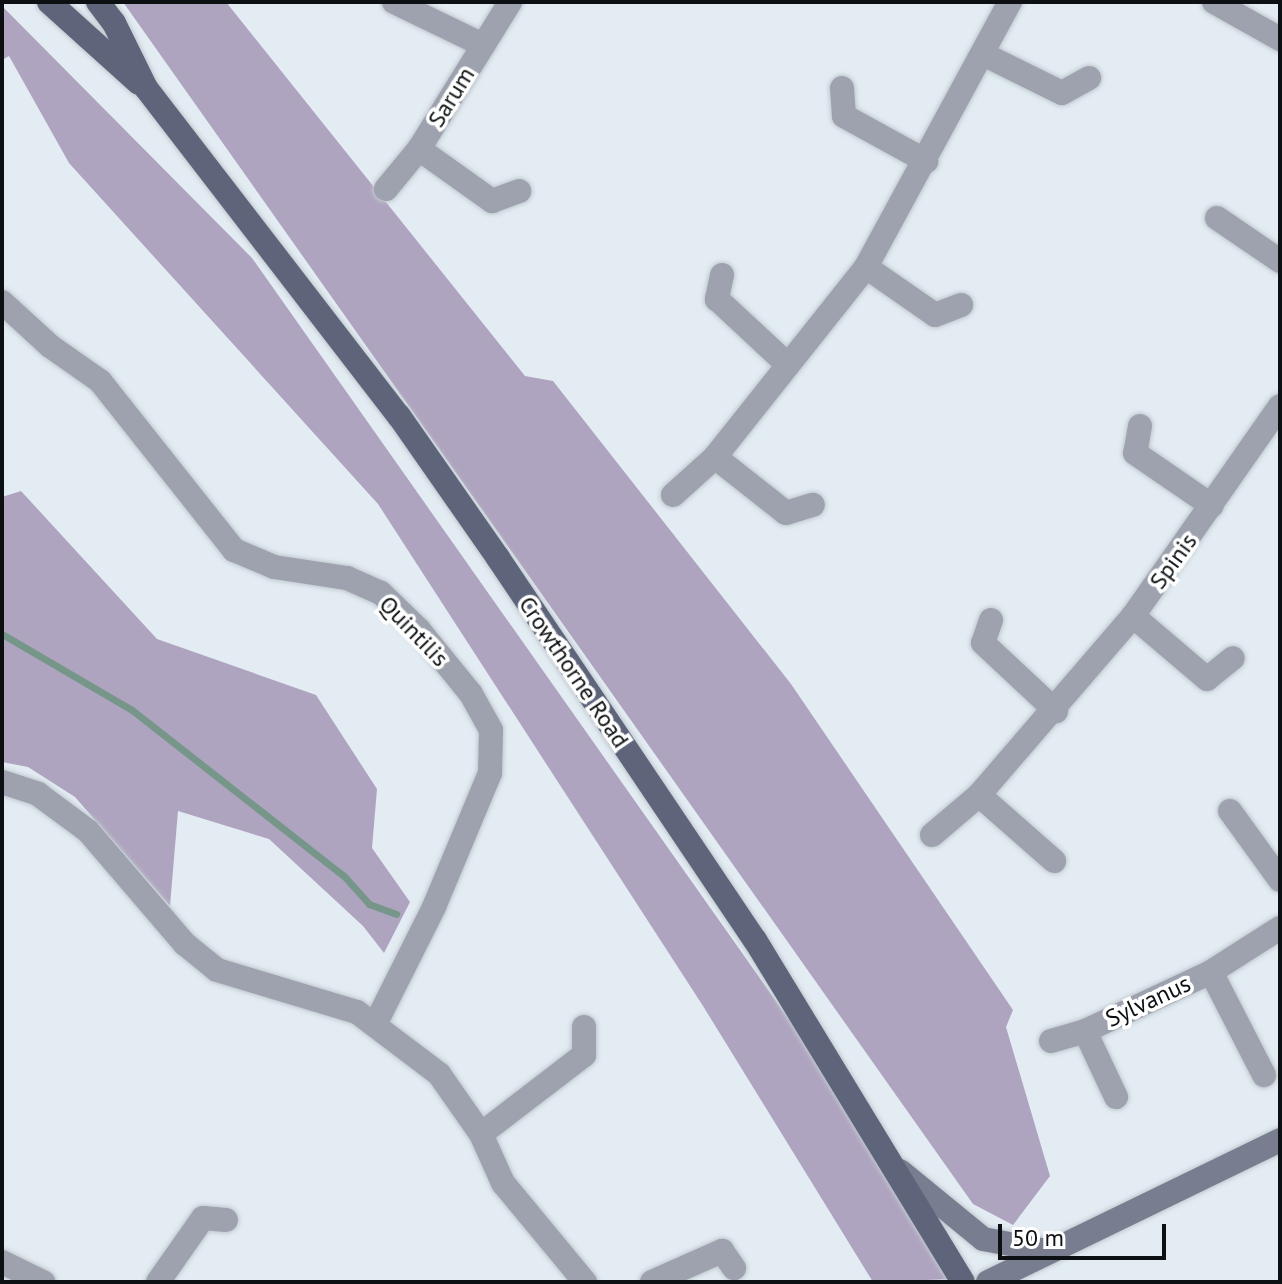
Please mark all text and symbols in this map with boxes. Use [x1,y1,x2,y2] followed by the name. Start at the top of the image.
[422,62,480,132] street label: Sarum
[1143,528,1203,594] street label: Spinis
[373,590,455,672] street label: Quintilis
[513,591,635,753] street label: Crowthorne Road
[1101,969,1195,1033] street label: Sylvanus
[1002,1208,1170,1258] scale bar
[1012,1222,1064,1253] text: 50 m

